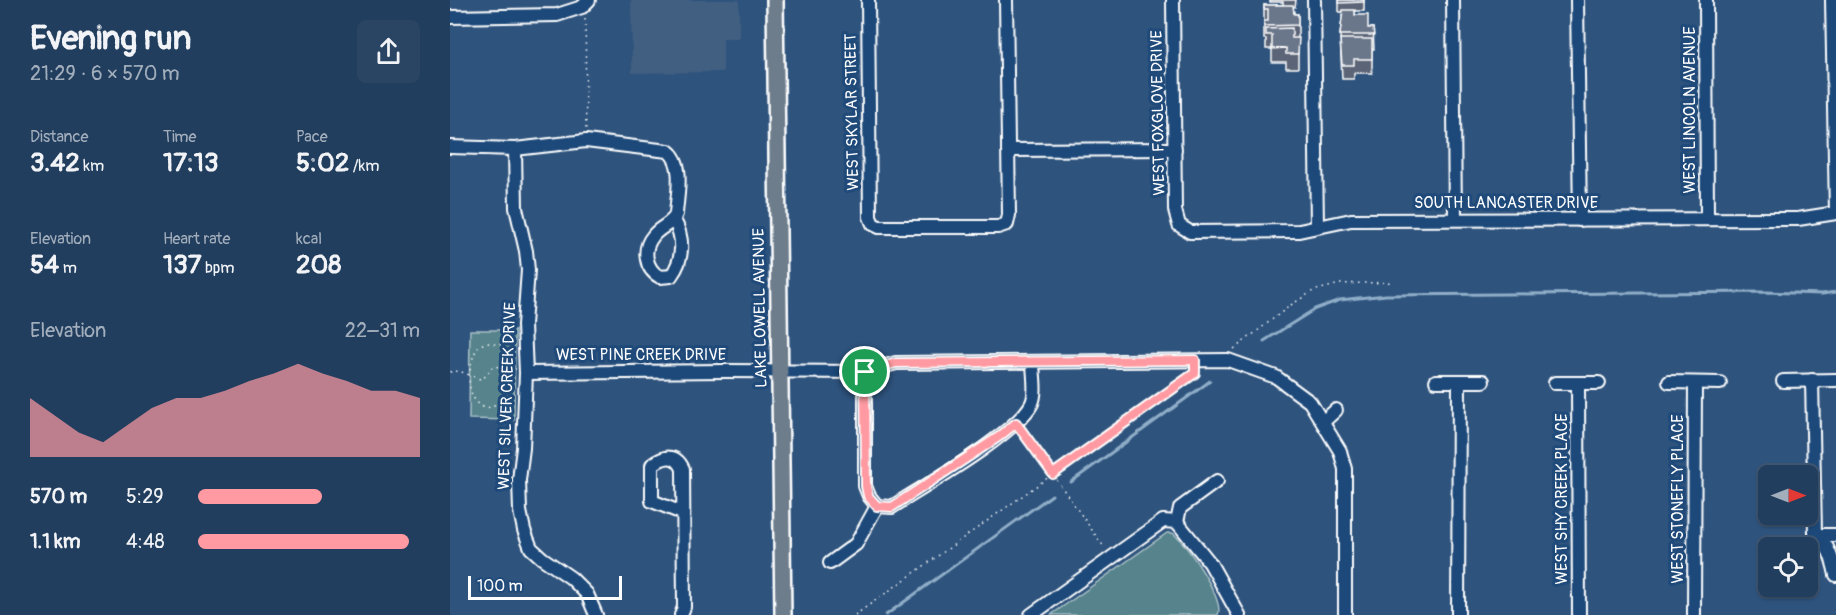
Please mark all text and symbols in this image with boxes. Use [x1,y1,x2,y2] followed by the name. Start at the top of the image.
[30,18,191,59] text: Evening run
[357,20,420,83] button: share
[1680,27,1700,193] street label: WEST LINCOLN AVENUE
[1147,30,1169,196] street label: WEST FOXGLOVE DRIVE
[841,33,863,191] street label: WEST SKYLAR STREET
[30,61,179,86] text: 21:29 · 6 × 570 m
[30,127,89,147] text: Distance
[163,127,196,147] text: Time
[296,127,328,147] text: Pace
[30,147,80,179] text: 3.42
[163,147,219,179] text: 17:13
[296,147,349,179] text: 5:02
[80,156,104,176] text: km
[349,156,379,176] text: /km
[1414,193,1598,213] street label: SOUTH LANCASTER DRIVE
[749,228,771,388] street label: LAKE LOWELL AVENUE
[30,229,91,249] text: Elevation
[163,229,230,249] text: Heart rate
[296,229,322,249] text: kcal
[30,249,59,281] text: 54
[163,249,201,281] text: 137
[296,249,341,281] text: 208
[59,258,77,278] text: m
[201,258,235,278] text: bpm
[494,302,520,490] street label: WEST SILVER CREEK DRIVE
[30,318,106,343] text: Elevation
[345,318,420,343] text: 22–31 m
[556,345,726,365] street label: WEST PINE CREEK DRIVE
[839,346,890,397] pin
[848,355,881,388] icon: arrive
[1552,413,1572,585] street label: WEST SHY CREEK PLACE
[1668,414,1688,584] street label: WEST STONEFLY PLACE
[1758,465,1818,525] north arrow
[1758,465,1818,597] map controls
[30,484,87,509] text: 570 m
[126,484,164,509] text: 5:29
[30,529,80,554] text: 1.1 km
[126,529,165,554] text: 4:48
[1758,537,1818,597] button: locate
[468,573,622,600] scale bar
[477,576,523,596] text: 100 m

